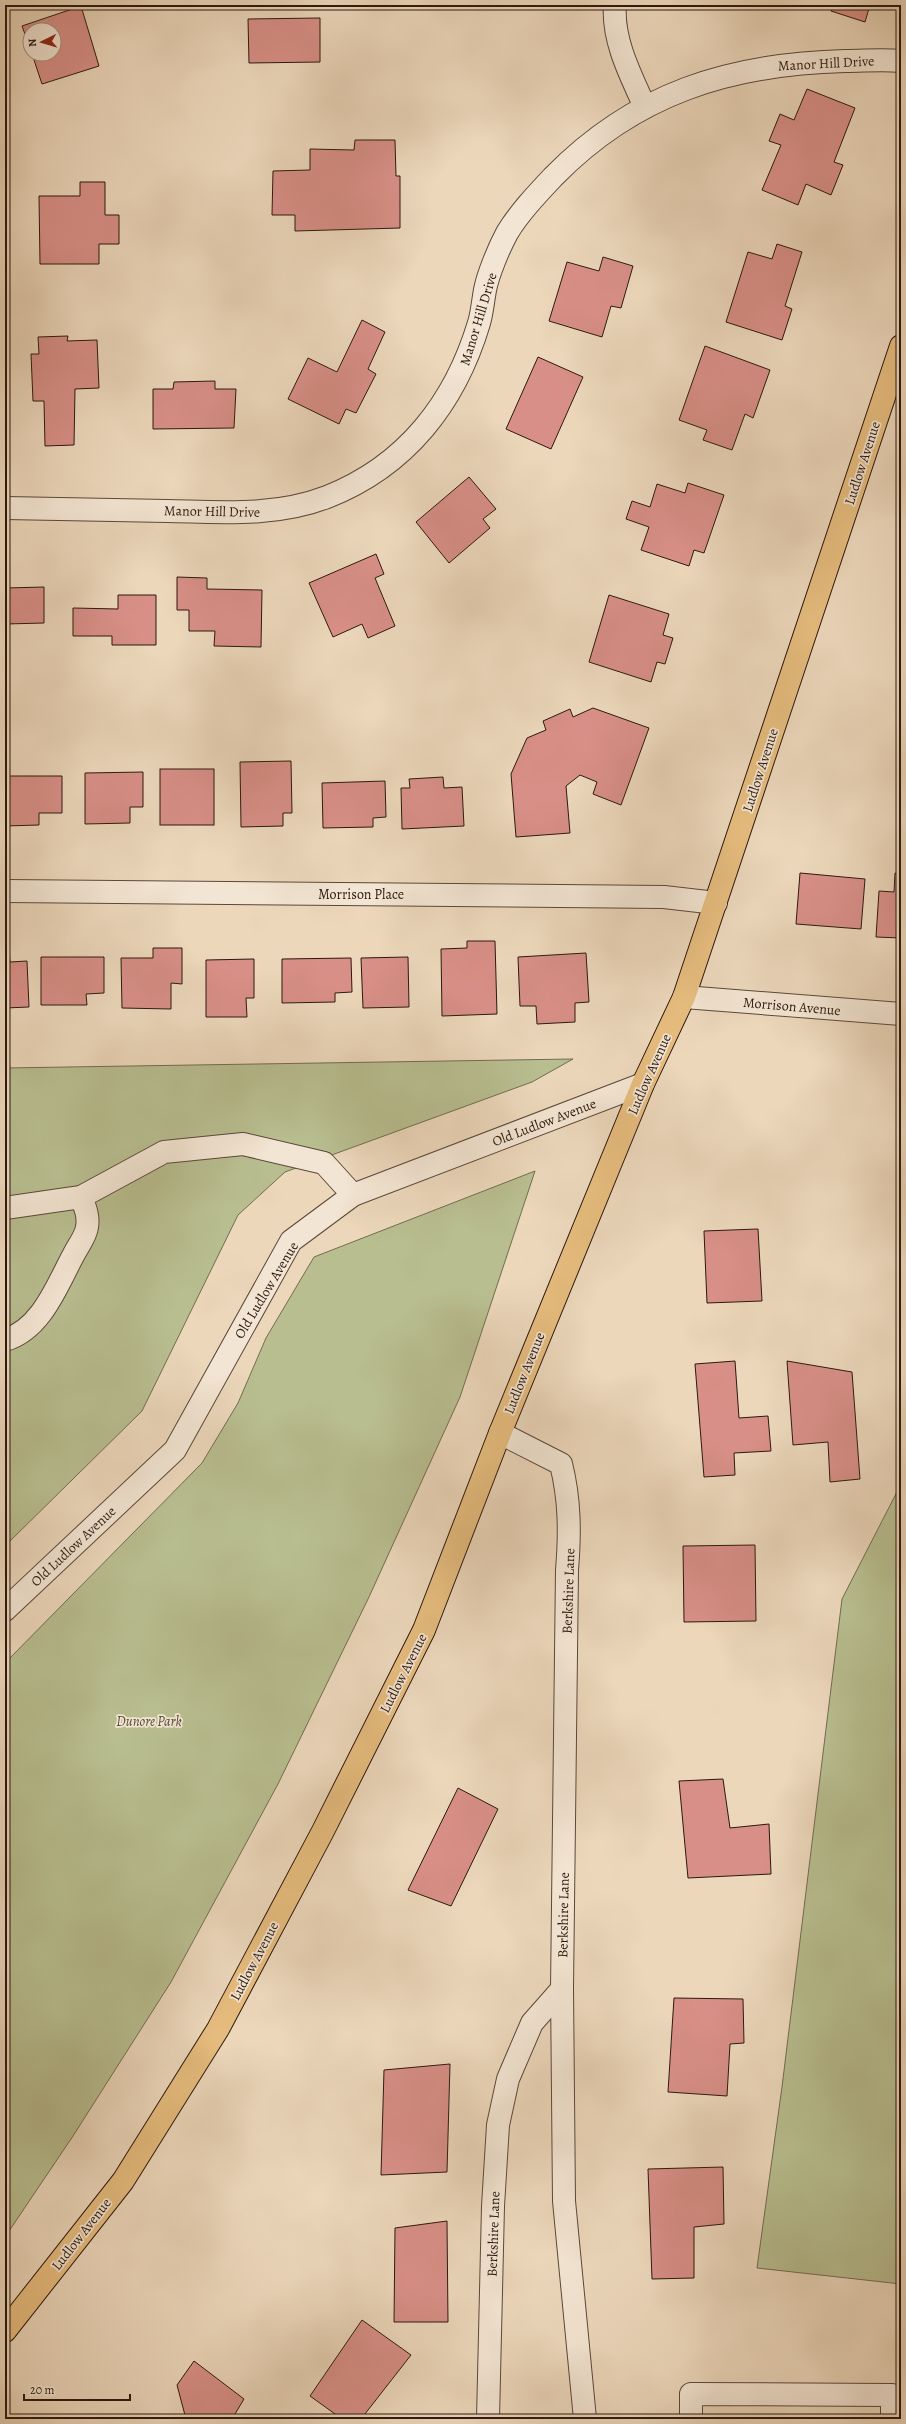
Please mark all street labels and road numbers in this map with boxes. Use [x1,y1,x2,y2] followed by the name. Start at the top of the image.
[777,51,875,76] street label: Manor Hill Drive
[455,270,502,368] street label: Manor Hill Drive
[840,419,885,507] street label: Ludlow Avenue
[164,501,260,522] street label: Manor Hill Drive
[738,726,783,814] street label: Ludlow Avenue
[318,885,404,904] street label: Morrison Place
[742,993,842,1020] street label: Morrison Avenue
[623,1031,676,1118] street label: Ludlow Avenue
[489,1094,599,1151] street label: Old Ludlow Avenue
[230,1238,303,1342] street label: Old Ludlow Avenue
[499,1329,550,1417] street label: Ludlow Avenue
[27,1502,120,1591] street label: Old Ludlow Avenue
[558,1548,579,1634] street label: Berkshire Lane
[375,1630,432,1716] street label: Ludlow Avenue
[553,1872,574,1958] street label: Berkshire Lane
[226,1918,283,2004] street label: Ludlow Avenue
[483,2191,504,2277] street label: Berkshire Lane
[47,2194,116,2274] street label: Ludlow Avenue

